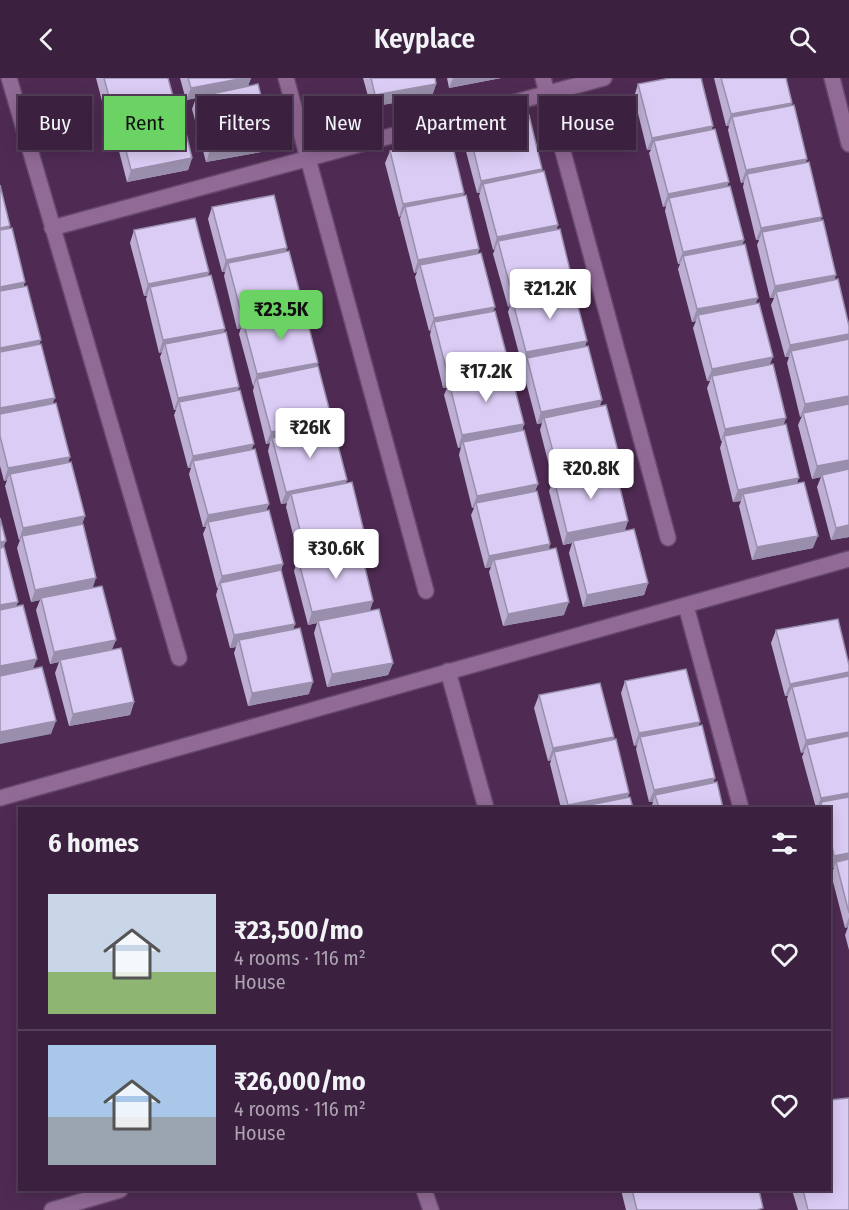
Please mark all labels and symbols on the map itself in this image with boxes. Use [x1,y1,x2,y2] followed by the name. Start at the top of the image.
[501,269,599,320] pin: ₹21.2K
[232,290,330,341] pin: ₹23.5K
[437,352,535,403] pin: ₹17.2K
[274,408,346,459] pin: ₹26K
[542,449,640,500] pin: ₹20.8K
[287,529,385,580] pin: ₹30.6K

